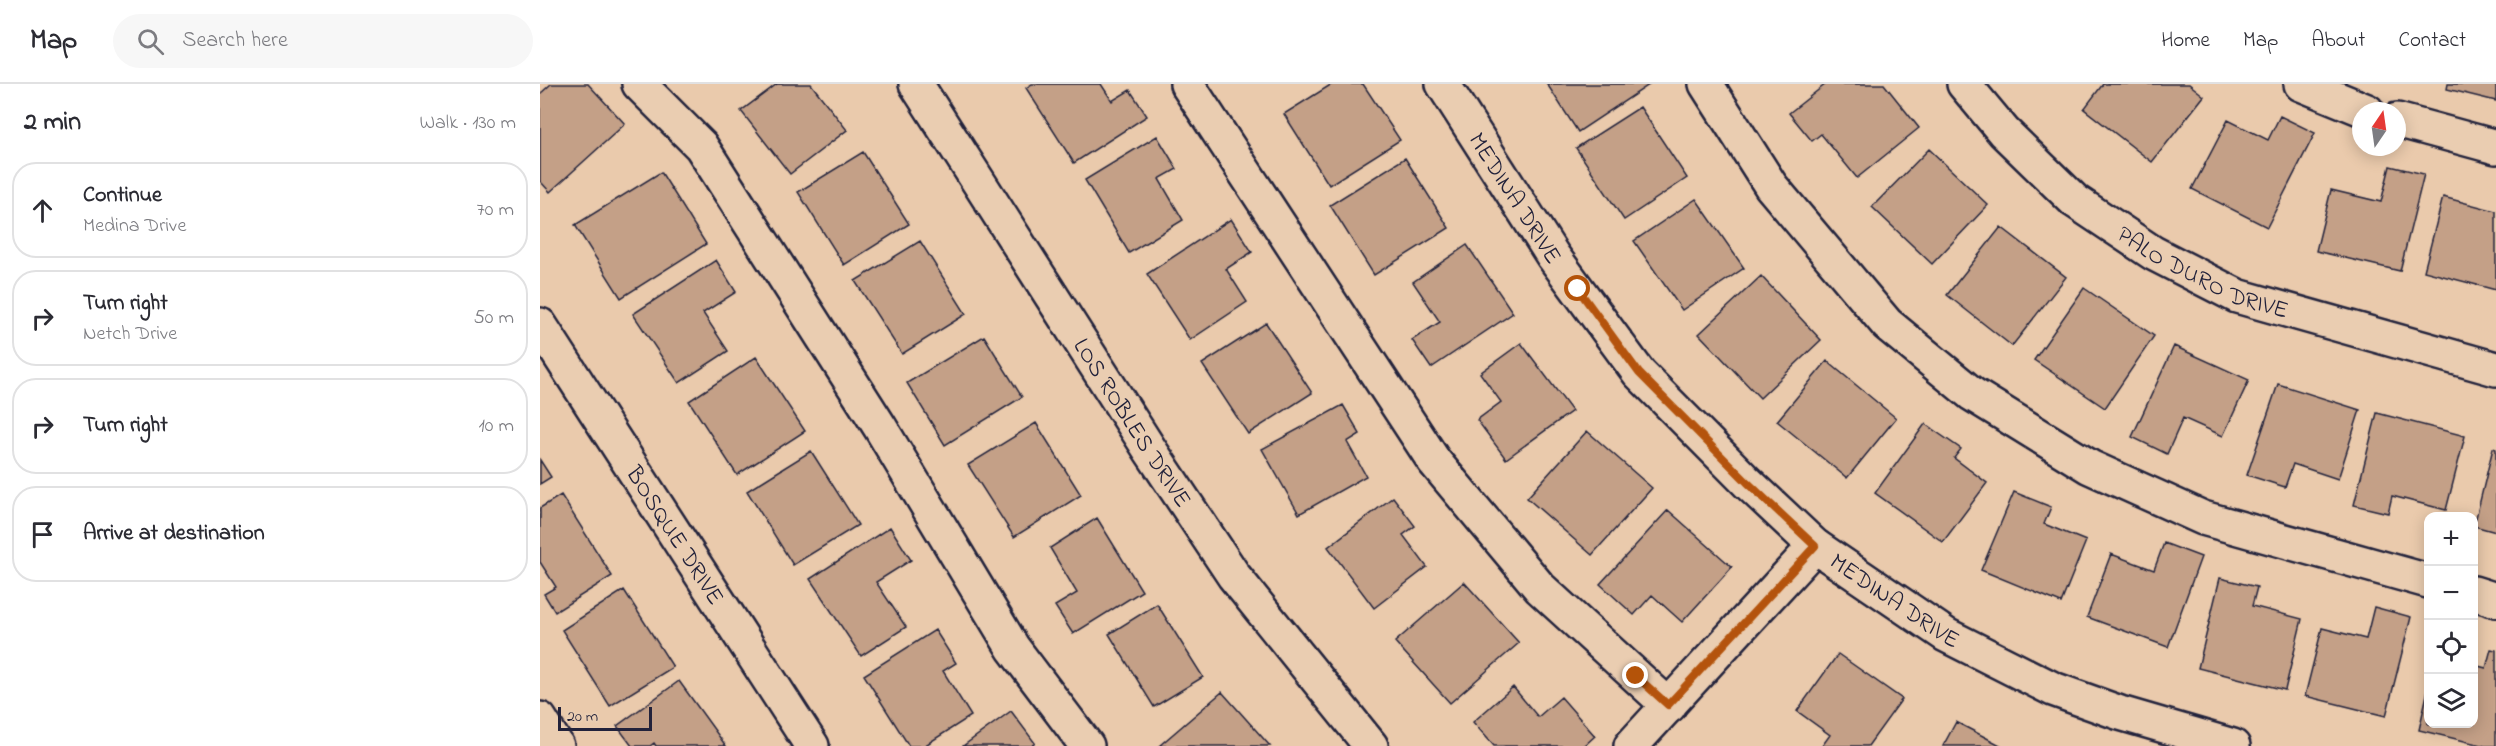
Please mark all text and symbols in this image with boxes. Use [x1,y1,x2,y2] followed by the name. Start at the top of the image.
[113,14,533,68] search box
[30,21,77,62] text: Map
[134,25,167,58] icon: search
[182,25,288,57] text: Search here
[2161,26,2210,56] text: Home
[2243,26,2278,56] text: Map
[2311,26,2365,56] text: About
[2398,26,2466,56] text: Contact
[2352,102,2406,156] north arrow
[24,104,81,142] text: 2 min
[420,109,516,138] text: Walk · 130 m
[1458,126,1569,272] street label: MEDINA DRIVE
[83,180,162,212] text: Continue
[26,194,59,227] icon: ahead
[477,196,514,225] text: 70 m
[83,212,186,241] text: Medina Drive
[2109,218,2292,330] street label: PALO DURO DRIVE
[1564,275,1590,301] route start
[83,288,168,320] text: Turn right
[26,302,59,335] icon: right
[473,304,514,333] text: 50 m
[83,320,177,349] text: Netch Drive
[1063,332,1199,516] street label: LOS ROBLES DRIVE
[26,410,59,443] icon: right
[83,410,168,442] text: Turn right
[478,412,514,441] text: 10 m
[615,459,732,613] street label: BOSQUE DRIVE
[2424,512,2478,728] map controls
[2424,512,2478,566] button: +
[26,518,59,551] icon: arrive
[83,518,265,550] text: Arrive at destination
[1822,546,1965,659] street label: MEDINA DRIVE
[2424,566,2478,620] button: −
[2424,620,2478,674] button: locate
[1622,662,1648,688] route end
[2424,674,2478,728] button: layers
[558,704,652,732] scale bar
[567,705,598,729] text: 20 m

